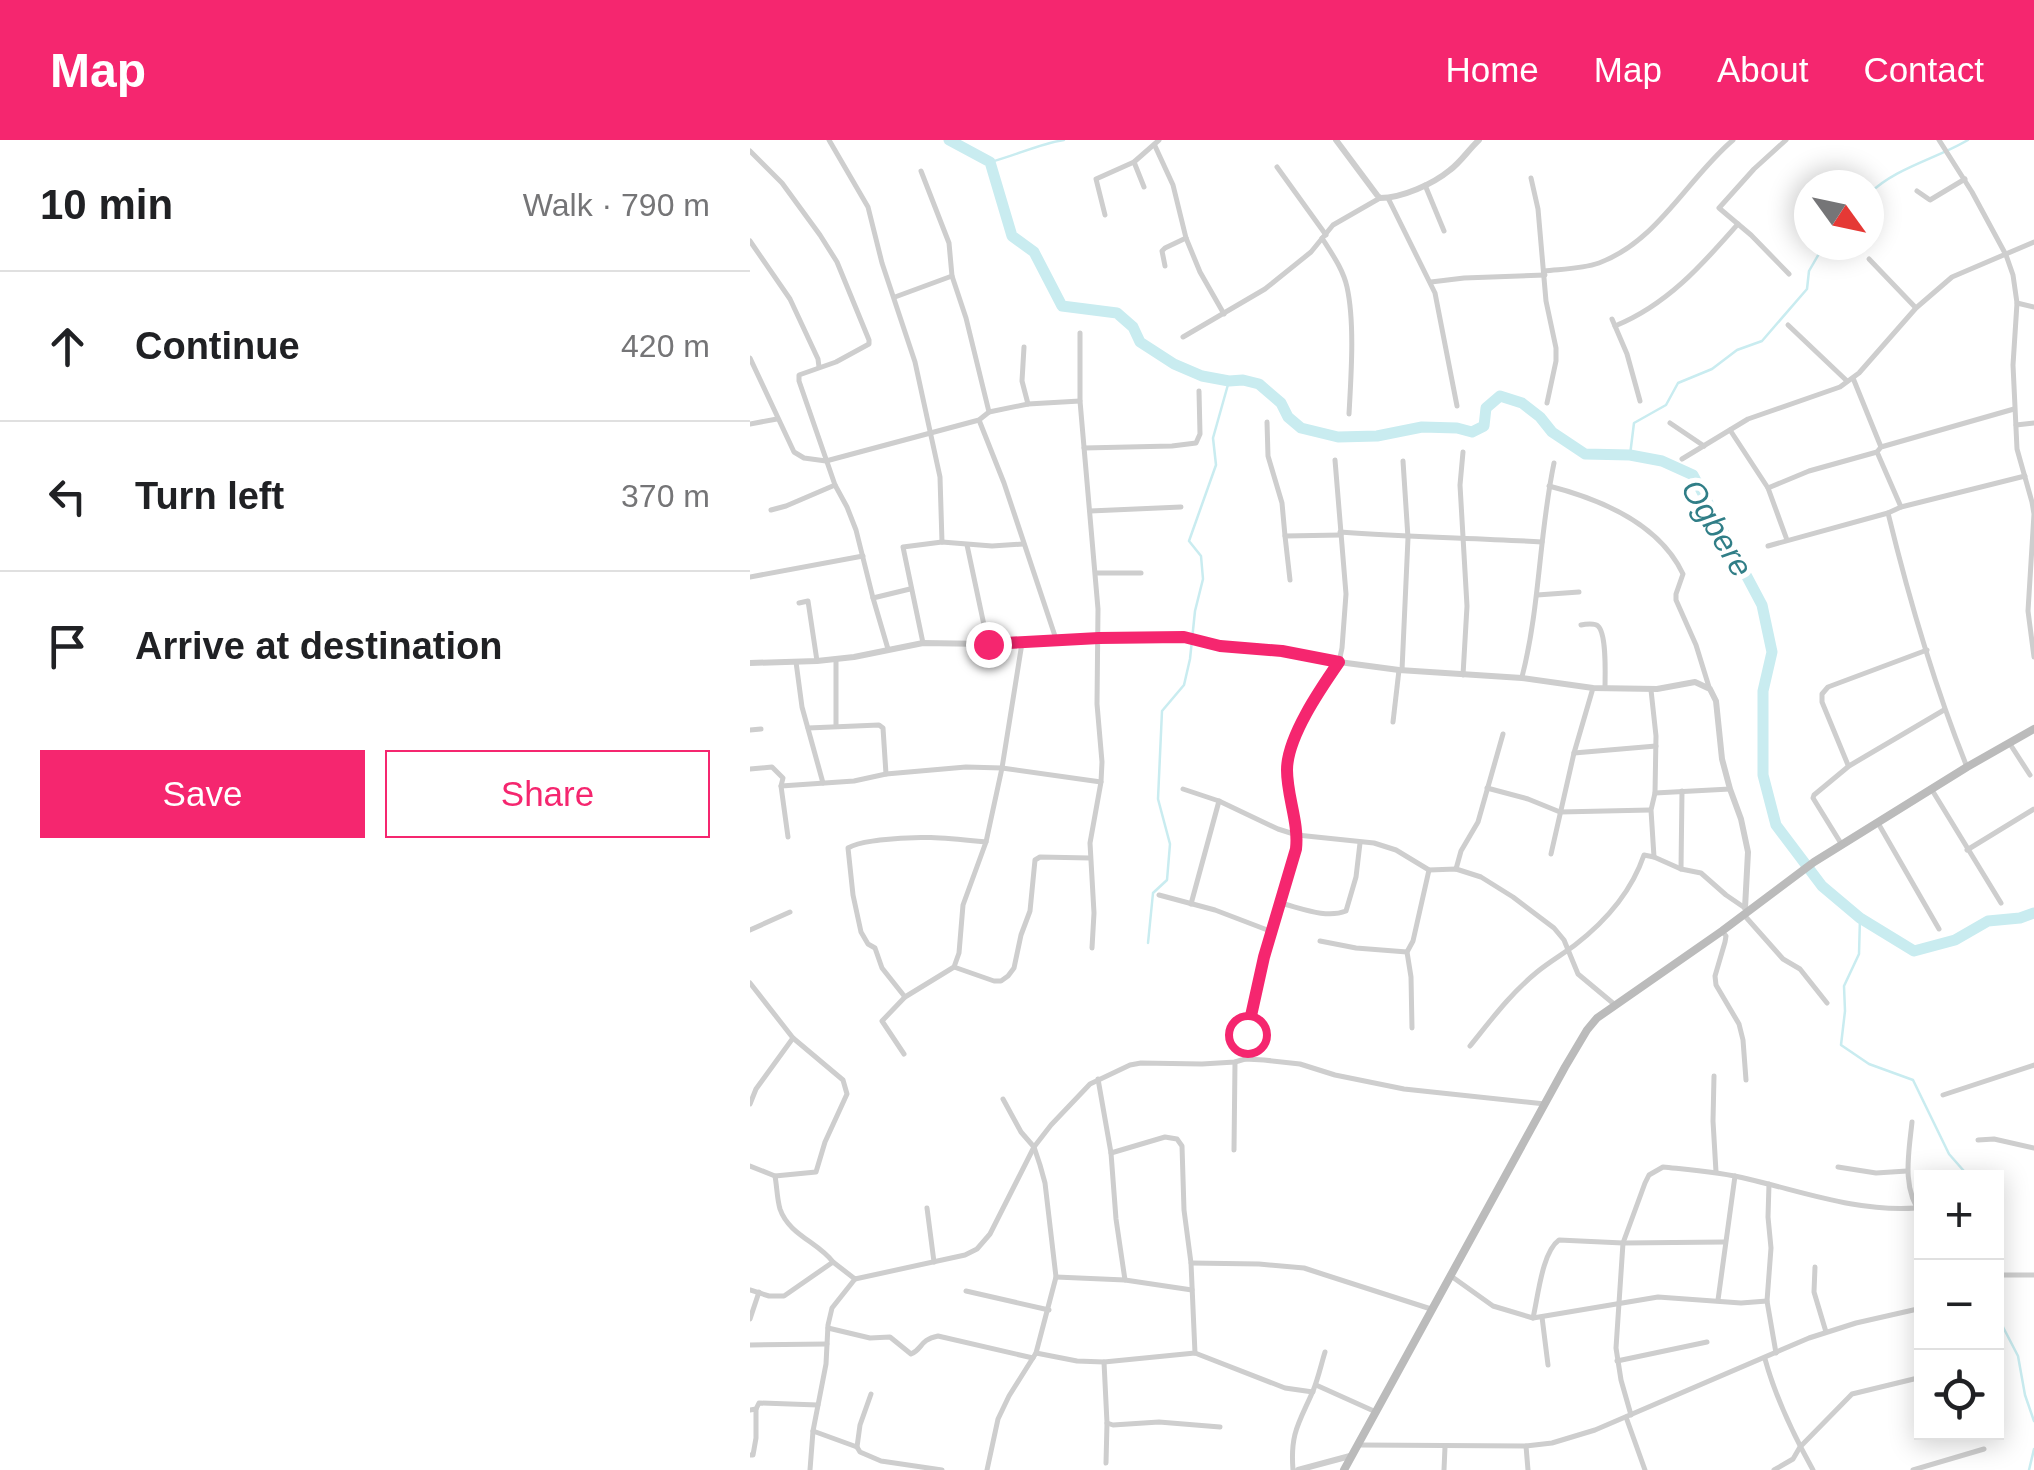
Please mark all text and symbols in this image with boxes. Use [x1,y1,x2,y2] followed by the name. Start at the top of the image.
[50,44,146,97] text: Map
[1445,50,1539,89] text: Home
[1594,50,1662,89] text: Map
[1717,50,1808,89] text: About
[1863,50,1984,89] text: Contact
[1794,170,1884,260] north arrow
[40,181,173,228] text: 10 min
[523,187,710,223] text: Walk · 790 m
[40,319,95,374] icon: ahead
[135,325,300,367] text: Continue
[621,328,710,364] text: 420 m
[40,469,95,524] icon: left
[1674,473,1760,583] water label: Ogbere
[135,475,284,517] text: Turn left
[621,478,710,514] text: 370 m
[40,619,95,674] icon: arrive
[966,622,1012,668] route end
[135,625,502,667] text: Arrive at destination
[40,750,365,838] button: Save
[385,750,710,838] button: Share
[1225,1012,1271,1058] route start
[1914,1170,2004,1440] map controls
[1914,1170,2004,1260] button: +
[1914,1260,2004,1350] button: −
[1914,1350,2004,1440] button: locate

